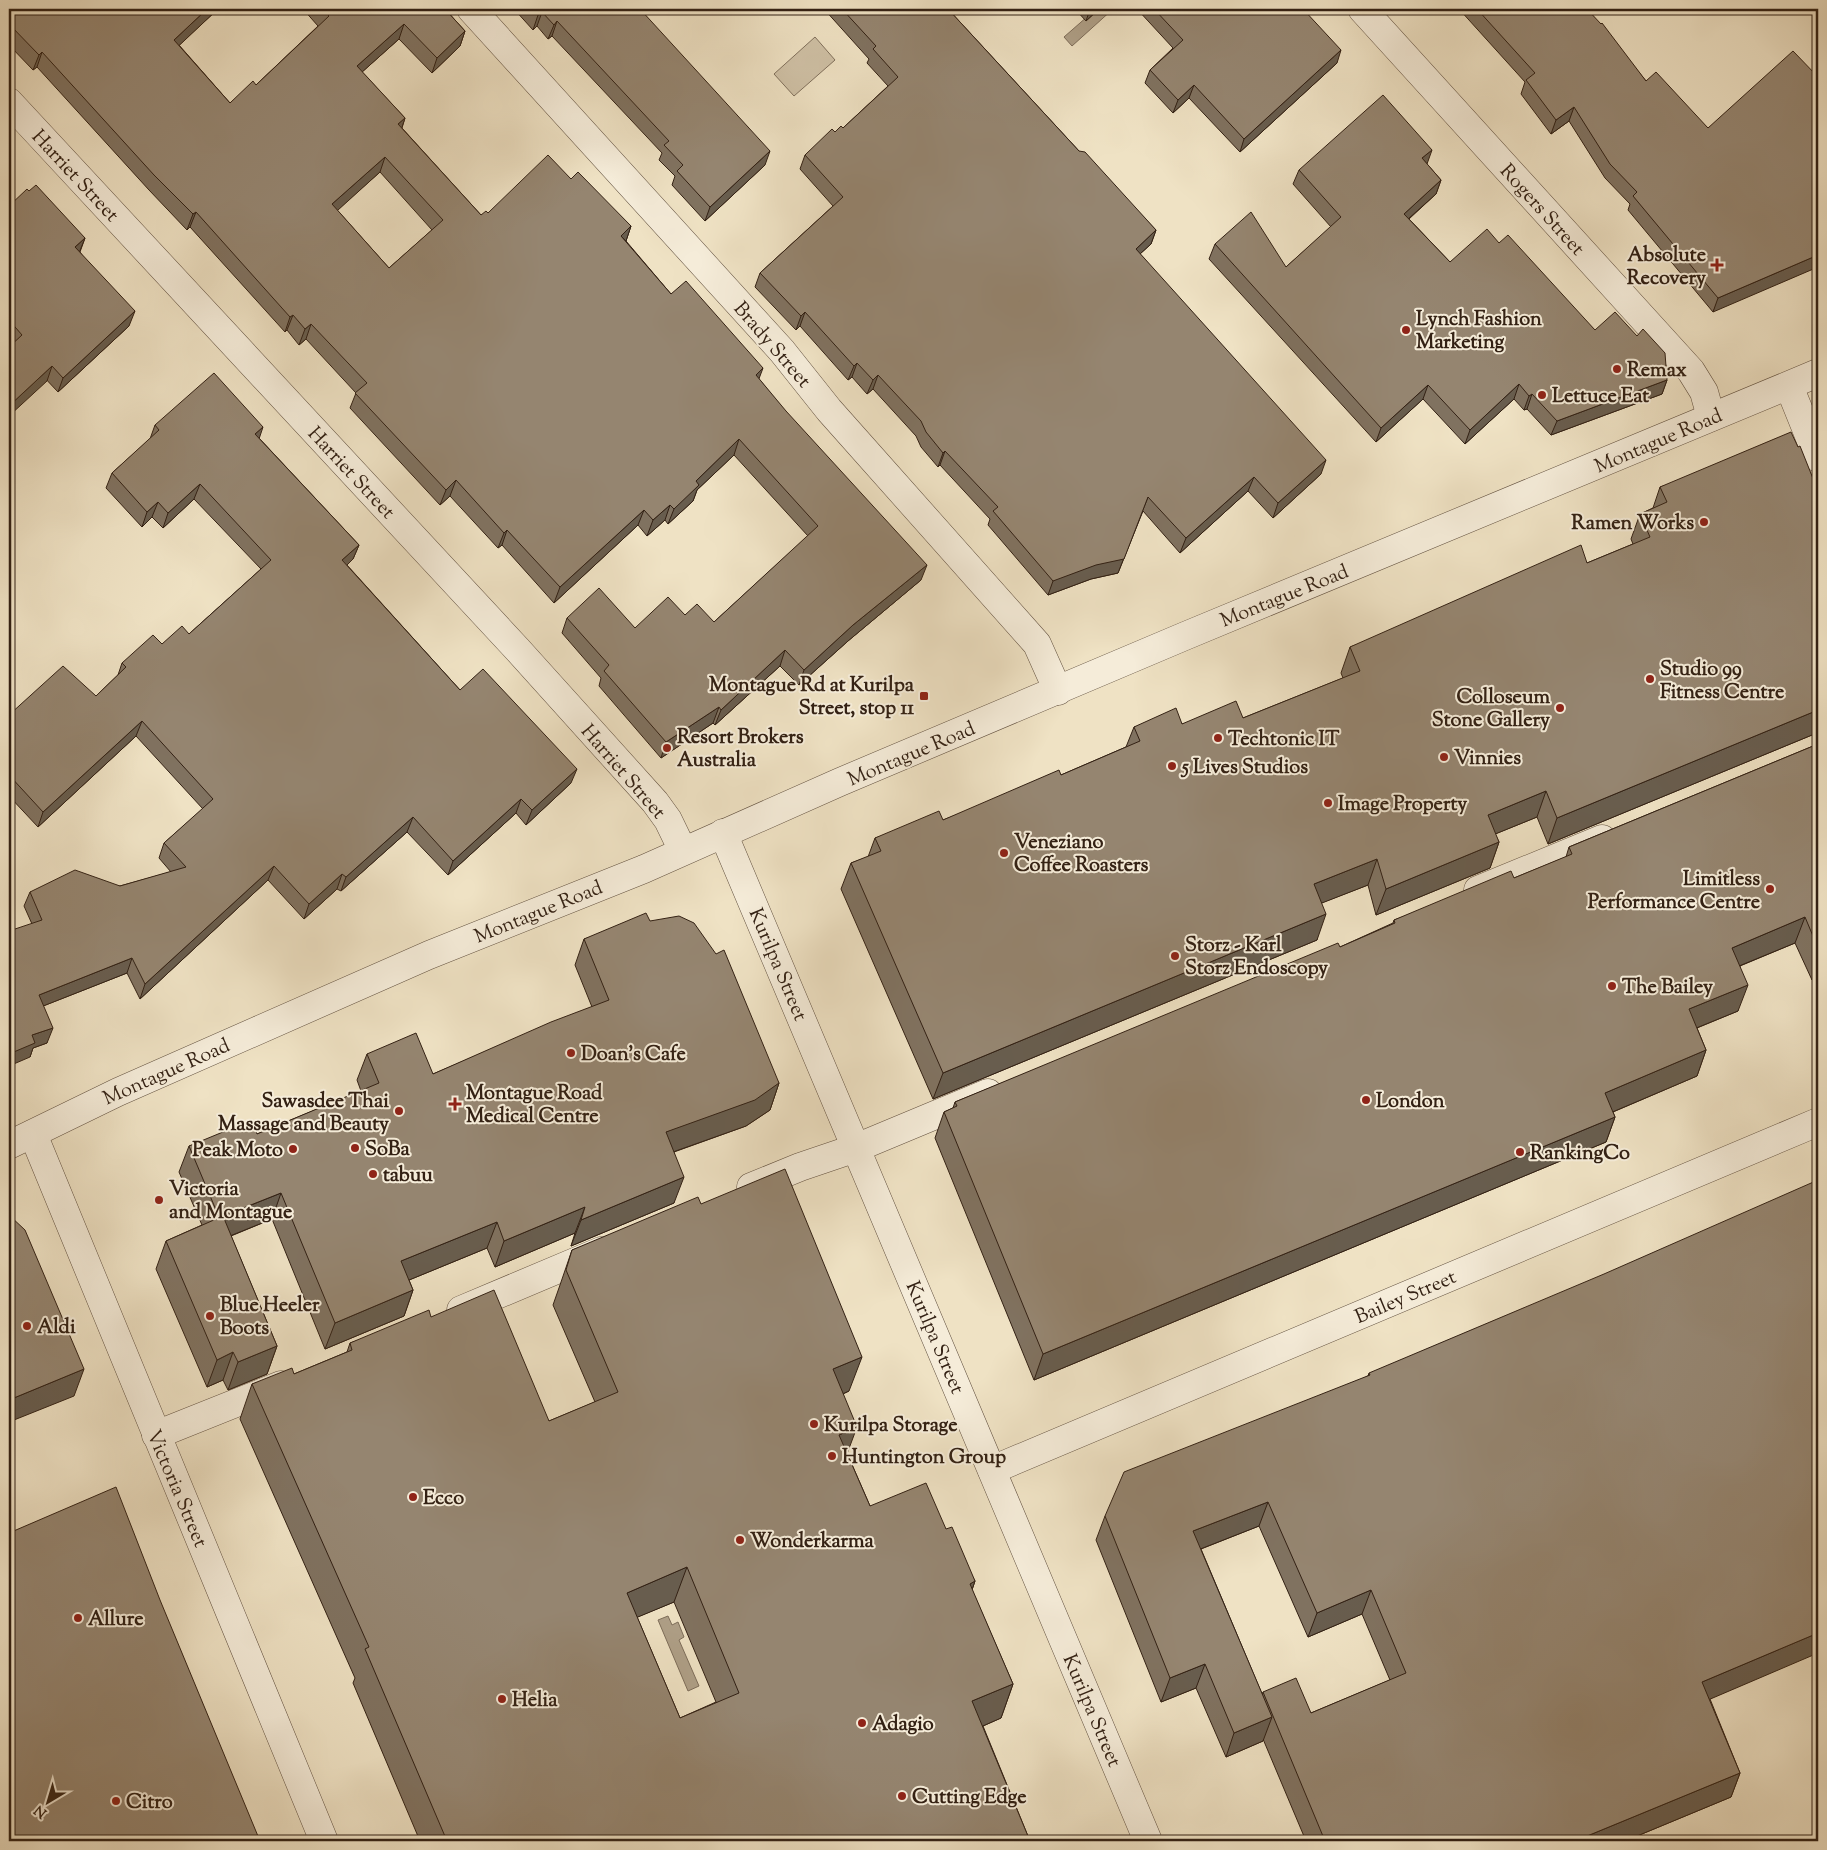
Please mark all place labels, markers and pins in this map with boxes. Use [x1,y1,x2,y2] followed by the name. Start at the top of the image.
[1627,242,1706,294] place label: Absolute Recovery
[1710,258,1724,272] marker: Absolute Recovery
[1416,306,1542,358] place label: Lynch Fashion Marketing
[1400,324,1412,336] marker: Lynch Fashion Marketing
[1627,357,1687,386] place label: Remax
[1611,363,1623,375] marker: Remax
[1552,383,1649,412] place label: Lettuce Eat
[1536,389,1548,401] marker: Lettuce Eat
[1571,510,1694,539] place label: Ramen Works
[1698,516,1710,528] marker: Ramen Works
[1660,656,1784,708] place label: Studio 99 Fitness Centre
[709,672,915,724] place label: Montague Rd at Kurilpa Street, stop 11
[1644,673,1656,685] marker: Studio 99 Fitness Centre
[1432,684,1550,736] place label: Colloseum Stone Gallery
[918,690,930,702] marker: Montague Rd at Kurilpa Street, stop 11
[1554,702,1566,714] marker: Colloseum Stone Gallery
[677,724,804,776] place label: Resort Brokers Australia
[1228,726,1340,755] place label: Techtonic IT
[1212,732,1224,744] marker: Techtonic IT
[661,742,673,754] marker: Resort Brokers Australia
[1454,745,1521,774] place label: Vinnies
[1438,751,1450,763] marker: Vinnies
[1180,754,1308,783] place label: 5 Lives Studios
[1166,760,1178,772] marker: 5 Lives Studios
[1338,791,1467,820] place label: Image Property
[1322,797,1334,809] marker: Image Property
[1014,829,1149,881] place label: Veneziano Coffee Roasters
[998,847,1010,859] marker: Veneziano Coffee Roasters
[1588,866,1760,918] place label: Limitless Performance Centre
[1764,883,1776,895] marker: Limitless Performance Centre
[1185,932,1328,984] place label: Storz - Karl Storz Endoscopy
[1169,950,1181,962] marker: Storz - Karl Storz Endoscopy
[1622,974,1713,1003] place label: The Bailey
[1606,980,1618,992] marker: The Bailey
[581,1041,686,1070] place label: Doan's Cafe
[565,1047,577,1059] marker: Doan's Cafe
[466,1080,603,1132] place label: Montague Road Medical Centre
[218,1088,389,1140] place label: Sawasdee Thai Massage and Beauty
[1376,1088,1445,1117] place label: London
[1360,1094,1372,1106] marker: London
[448,1097,462,1111] marker: Montague Road Medical Centre
[393,1105,405,1117] marker: Sawasdee Thai Massage and Beauty
[365,1136,410,1165] place label: SoBa
[192,1137,283,1166] place label: Peak Moto
[1530,1140,1630,1169] place label: RankingCo
[349,1142,361,1154] marker: SoBa
[287,1143,299,1155] marker: Peak Moto
[1514,1146,1526,1158] marker: RankingCo
[383,1162,433,1191] place label: tabuu
[367,1168,379,1180] marker: tabuu
[169,1176,292,1228] place label: Victoria and Montague
[153,1194,165,1206] marker: Victoria and Montague
[220,1292,320,1344] place label: Blue Heeler Boots
[204,1310,216,1322] marker: Blue Heeler Boots
[37,1314,76,1343] place label: Aldi
[21,1320,33,1332] marker: Aldi
[824,1412,958,1441] place label: Kurilpa Storage
[808,1418,820,1430] marker: Kurilpa Storage
[842,1444,1006,1473] place label: Huntington Group
[826,1450,838,1462] marker: Huntington Group
[423,1485,464,1514] place label: Ecco
[407,1491,419,1503] marker: Ecco
[750,1528,875,1557] place label: Wonderkarma
[734,1534,746,1546] marker: Wonderkarma
[88,1606,144,1635] place label: Allure
[72,1612,84,1624] marker: Allure
[512,1687,558,1716] place label: Helia
[496,1693,508,1705] marker: Helia
[872,1711,934,1740] place label: Adagio
[856,1717,868,1729] marker: Adagio
[912,1784,1027,1813] place label: Cutting Edge
[126,1789,173,1818] place label: Citro
[896,1790,908,1802] marker: Cutting Edge
[110,1795,122,1807] marker: Citro

